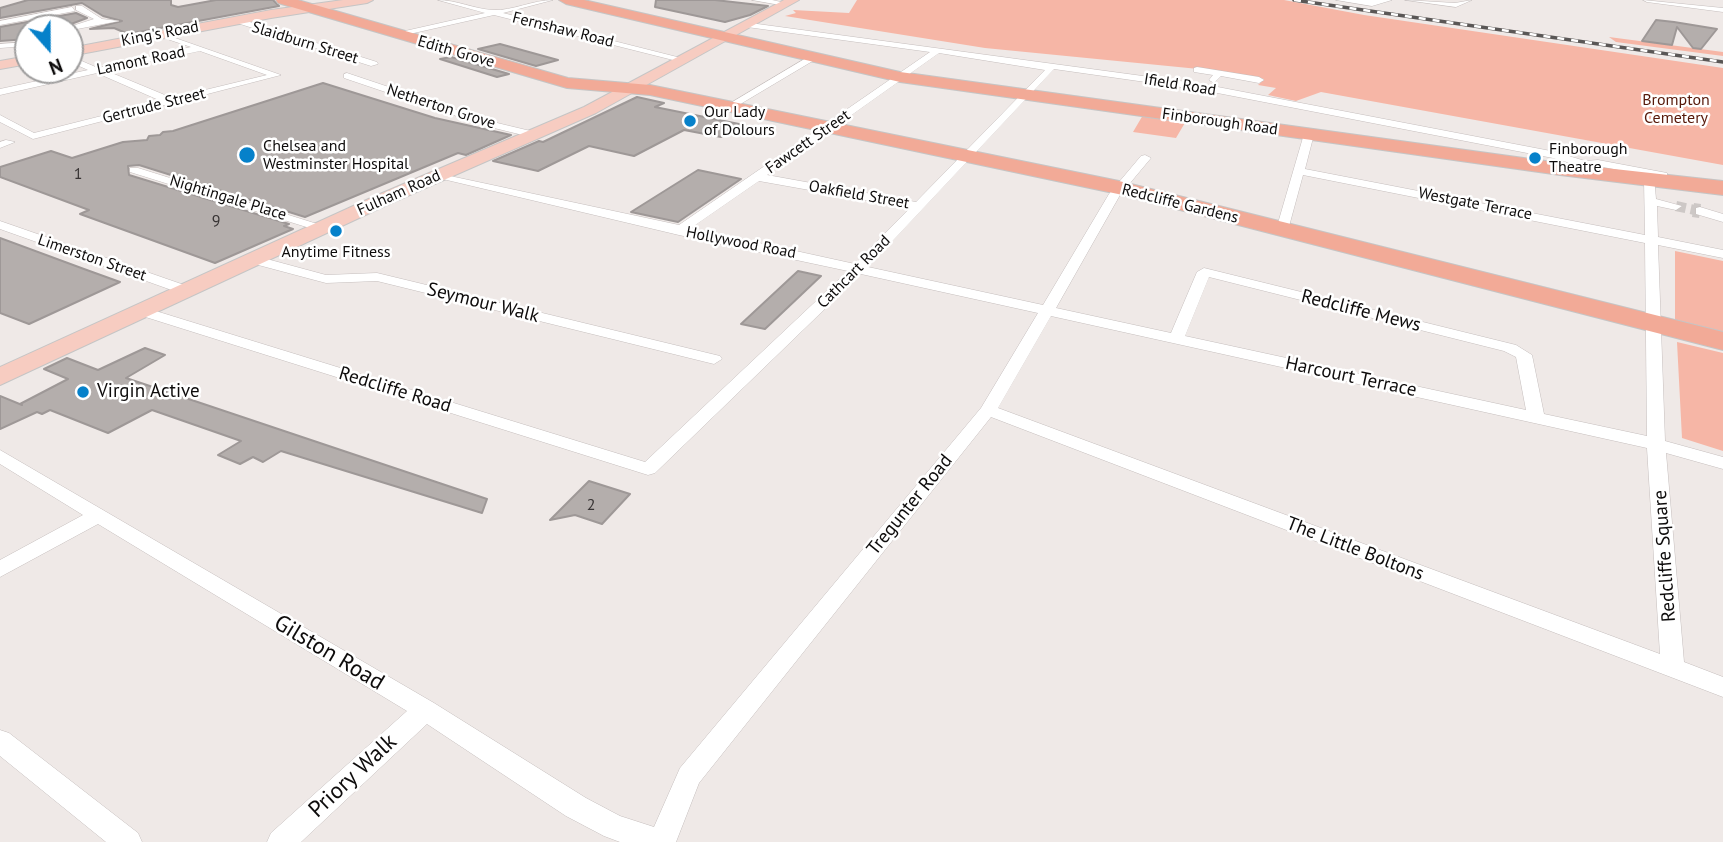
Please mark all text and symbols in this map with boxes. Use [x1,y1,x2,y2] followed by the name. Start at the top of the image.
[510,8,616,52] street label: Fernshaw Road
[14,14,84,84] north arrow
[120,17,200,51] street label: King's Road
[249,18,361,68] street label: Slaidburn Street
[415,32,497,72] street label: Edith Grove
[95,42,187,80] street label: Lamont Road
[46,53,66,80] text: N
[1143,70,1217,100] street label: Ifield Road
[384,80,498,134] street label: Netherton Grove
[101,84,207,128] street label: Gertrude Street
[1642,90,1710,128] park label: Brompton Cemetery
[704,102,775,140] place label: Our Lady of Dolours
[1161,104,1279,140] street label: Finborough Road
[762,106,854,178] street label: Fawcett Street
[682,113,698,129] marker: Our Lady of Dolours
[263,136,409,174] place label: Chelsea and Westminster Hospital
[1549,139,1628,177] place label: Finborough Theatre
[237,145,257,165] marker: Chelsea and Westminster Hospital
[1527,150,1543,166] marker: Finborough Theatre
[74,164,82,184] house number: 1
[354,166,444,220] street label: Fulham Road
[167,171,289,225] street label: Nightingale Place
[807,177,911,213] street label: Oakfield Street
[1120,180,1240,228] street label: Redcliffe Gardens
[1416,184,1534,224] street label: Westgate Terrace
[212,211,220,231] house number: 9
[328,223,344,239] marker: Anytime Fitness
[684,223,798,263] street label: Hollywood Road
[35,230,149,286] street label: Limerston Street
[813,231,895,313] street label: Cathcart Road
[281,242,391,262] place label: Anytime Fitness
[425,278,541,328] street label: Seymour Walk
[1299,285,1423,337] street label: Redcliffe Mews
[1283,352,1419,402] street label: Harcourt Terrace
[336,362,454,418] street label: Redcliffe Road
[97,381,200,403] place label: Virgin Active
[75,384,91,400] marker: Virgin Active
[862,450,958,560] street label: Tregunter Road
[1649,489,1681,623] street label: Redcliffe Square
[587,495,595,515] house number: 2
[1283,512,1427,586] street label: The Little Boltons
[269,609,389,697] street label: Gilston Road
[303,728,403,824] street label: Priory Walk

